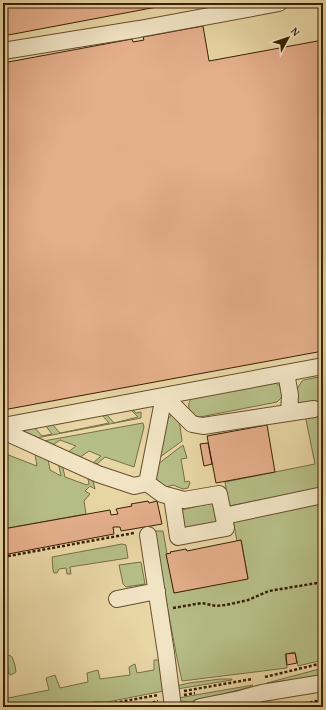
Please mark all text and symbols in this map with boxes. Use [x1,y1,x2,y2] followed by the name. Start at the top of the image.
[268,18,308,58] north arrow
[287,24,305,40] text: N

